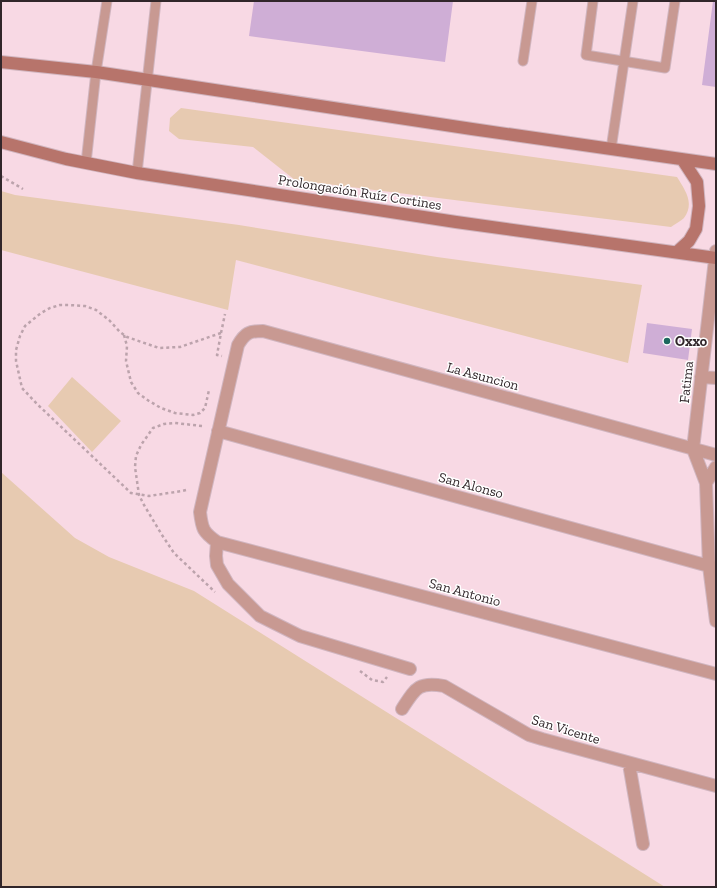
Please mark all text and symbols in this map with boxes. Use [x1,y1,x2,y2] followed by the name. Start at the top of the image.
[277,171,443,214] street label: Prolongación Ruíz Cortines
[675,333,708,350] place label: Oxxo
[662,336,672,346] marker: Oxxo
[445,359,521,394] street label: La Asuncion
[676,360,697,404] street label: Fatima
[437,469,505,502] street label: San Alonso
[427,575,503,610] street label: San Antonio
[530,711,602,748] street label: San Vicente

